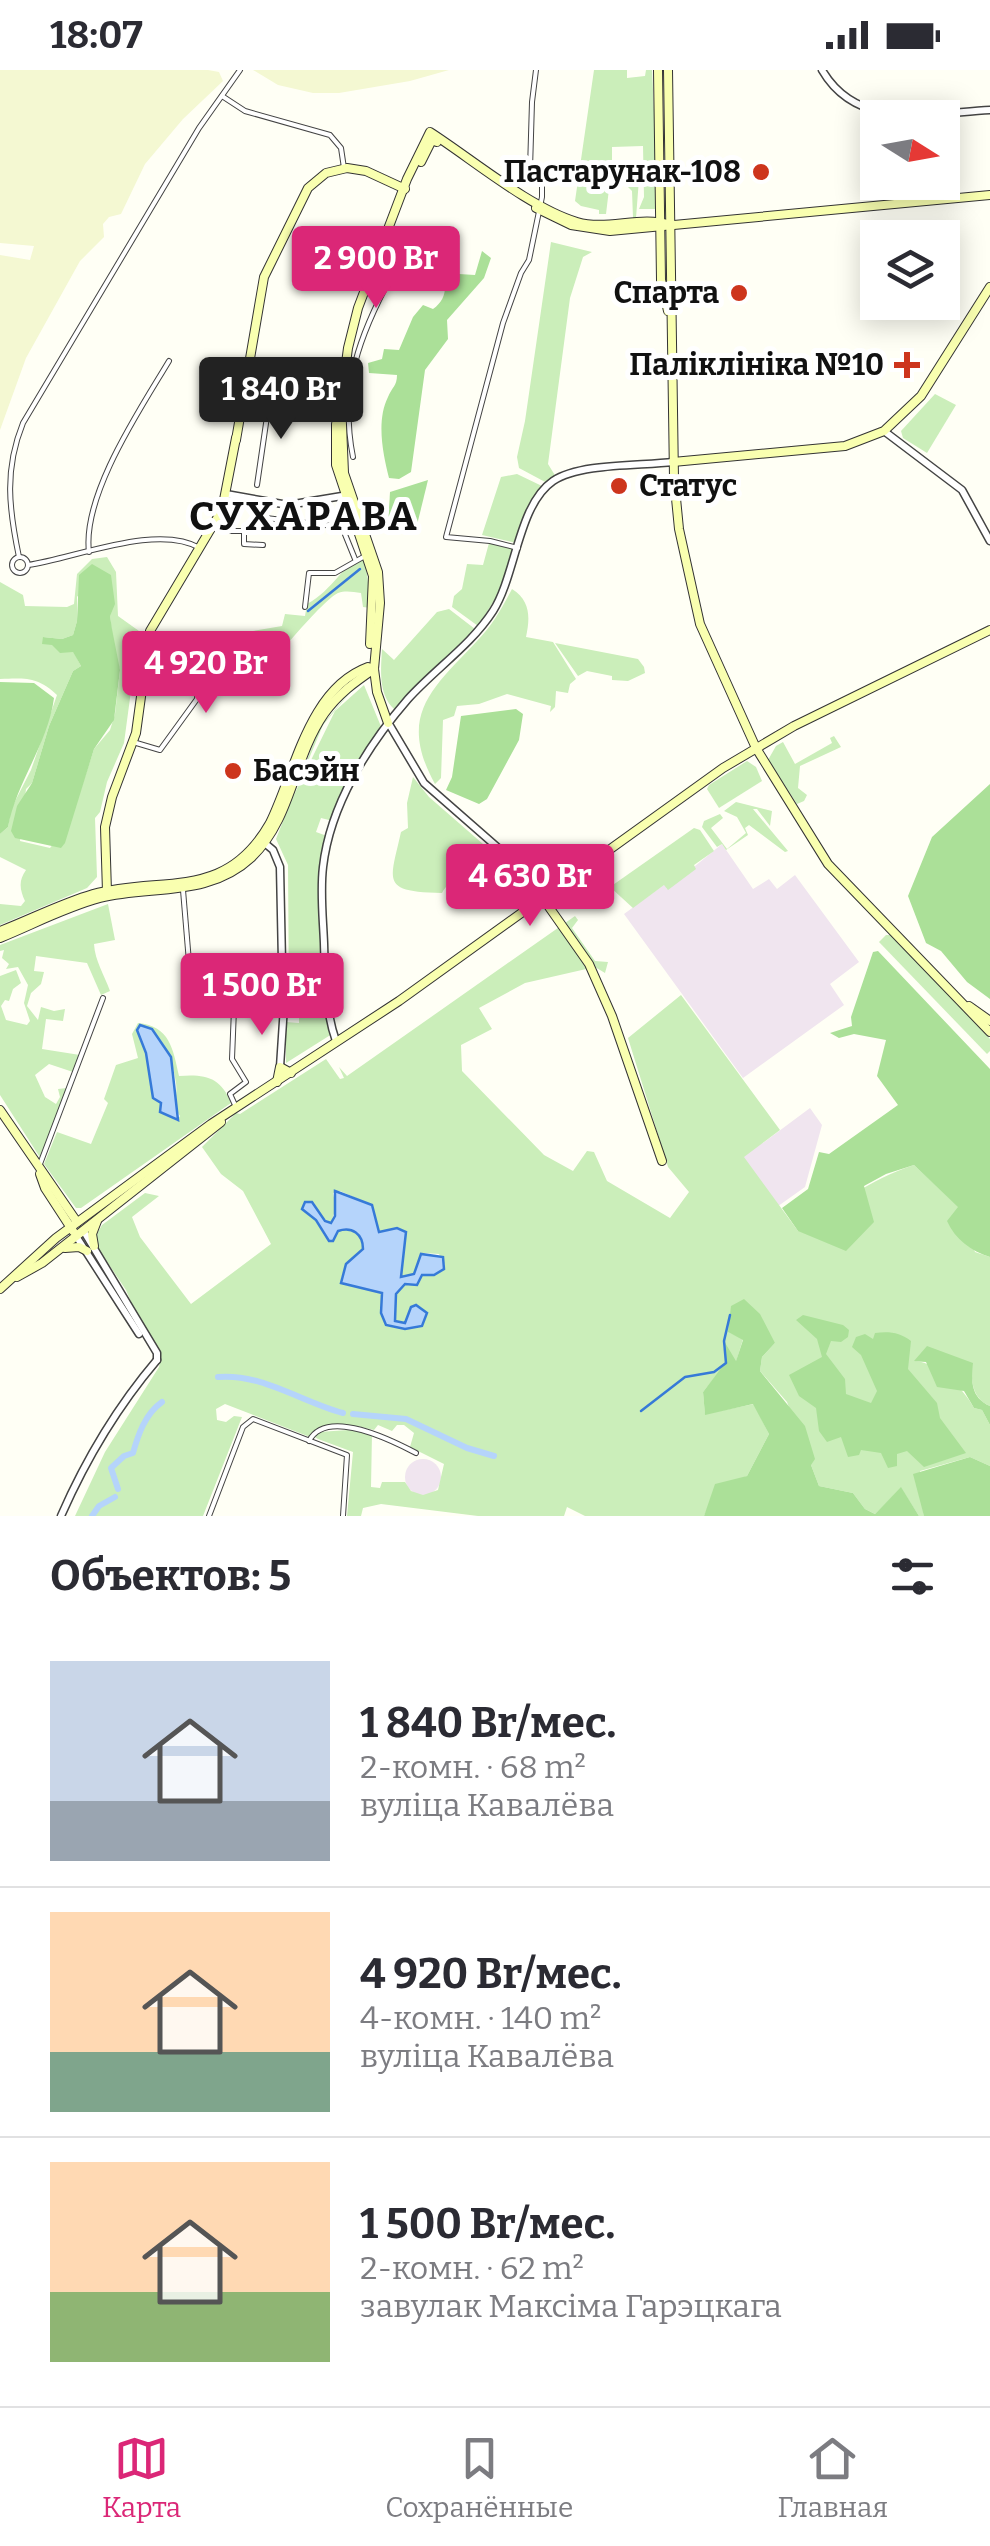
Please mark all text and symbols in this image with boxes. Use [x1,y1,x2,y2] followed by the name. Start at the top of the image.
[50,12,143,58] text: 18:07
[860,100,960,200] north arrow
[860,100,960,320] map controls
[503,154,741,190] place label: Пастарунак-108
[750,161,772,183] marker: Пастарунак-108
[860,220,960,320] button: layers
[273,226,479,311] pin: 2 900 Br
[314,239,438,277] text: 2 900 Br
[613,275,719,311] place label: Спарта
[728,282,750,304] marker: Спарта
[629,347,884,383] place label: Паліклініка №10
[894,352,920,378] marker: Паліклініка №10
[178,357,384,442] pin: 1 840 Br
[221,370,341,408] text: 1 840 Br
[639,468,737,504] place label: Статус
[608,475,630,497] marker: Статус
[189,493,419,541] district label: СУХАРАВА
[103,631,309,716] pin: 4 920 Br
[144,644,268,682] text: 4 920 Br
[253,753,360,789] place label: Басэйн
[222,760,244,782] marker: Басэйн
[427,844,633,929] pin: 4 630 Br
[468,857,592,895] text: 4 630 Br
[159,953,365,1038] pin: 1 500 Br
[203,966,321,1004] text: 1 500 Br
[885,1549,940,1604] icon: filters
[50,1551,291,1601] text: Объектов: 5
[360,1698,616,1748] text: 1 840 Br/мес.
[130,1701,250,1821] icon: home
[360,1748,586,1786] text: 2-комн. · 68 m²
[360,1786,614,1824] text: вуліца Кавалёва
[360,1949,621,1999] text: 4 920 Br/мес.
[130,1952,250,2072] icon: home
[360,1999,601,2037] text: 4-комн. · 140 m²
[360,2037,614,2075] text: вуліца Кавалёва
[360,2199,615,2249] text: 1 500 Br/мес.
[130,2202,250,2322] icon: home
[360,2249,584,2287] text: 2-комн. · 62 m²
[360,2287,782,2325] text: завулак Максіма Гарэцкага
[102,2431,181,2524] tab: Карта
[385,2431,573,2524] tab: Сохранённые
[777,2431,888,2524] tab: Главная

